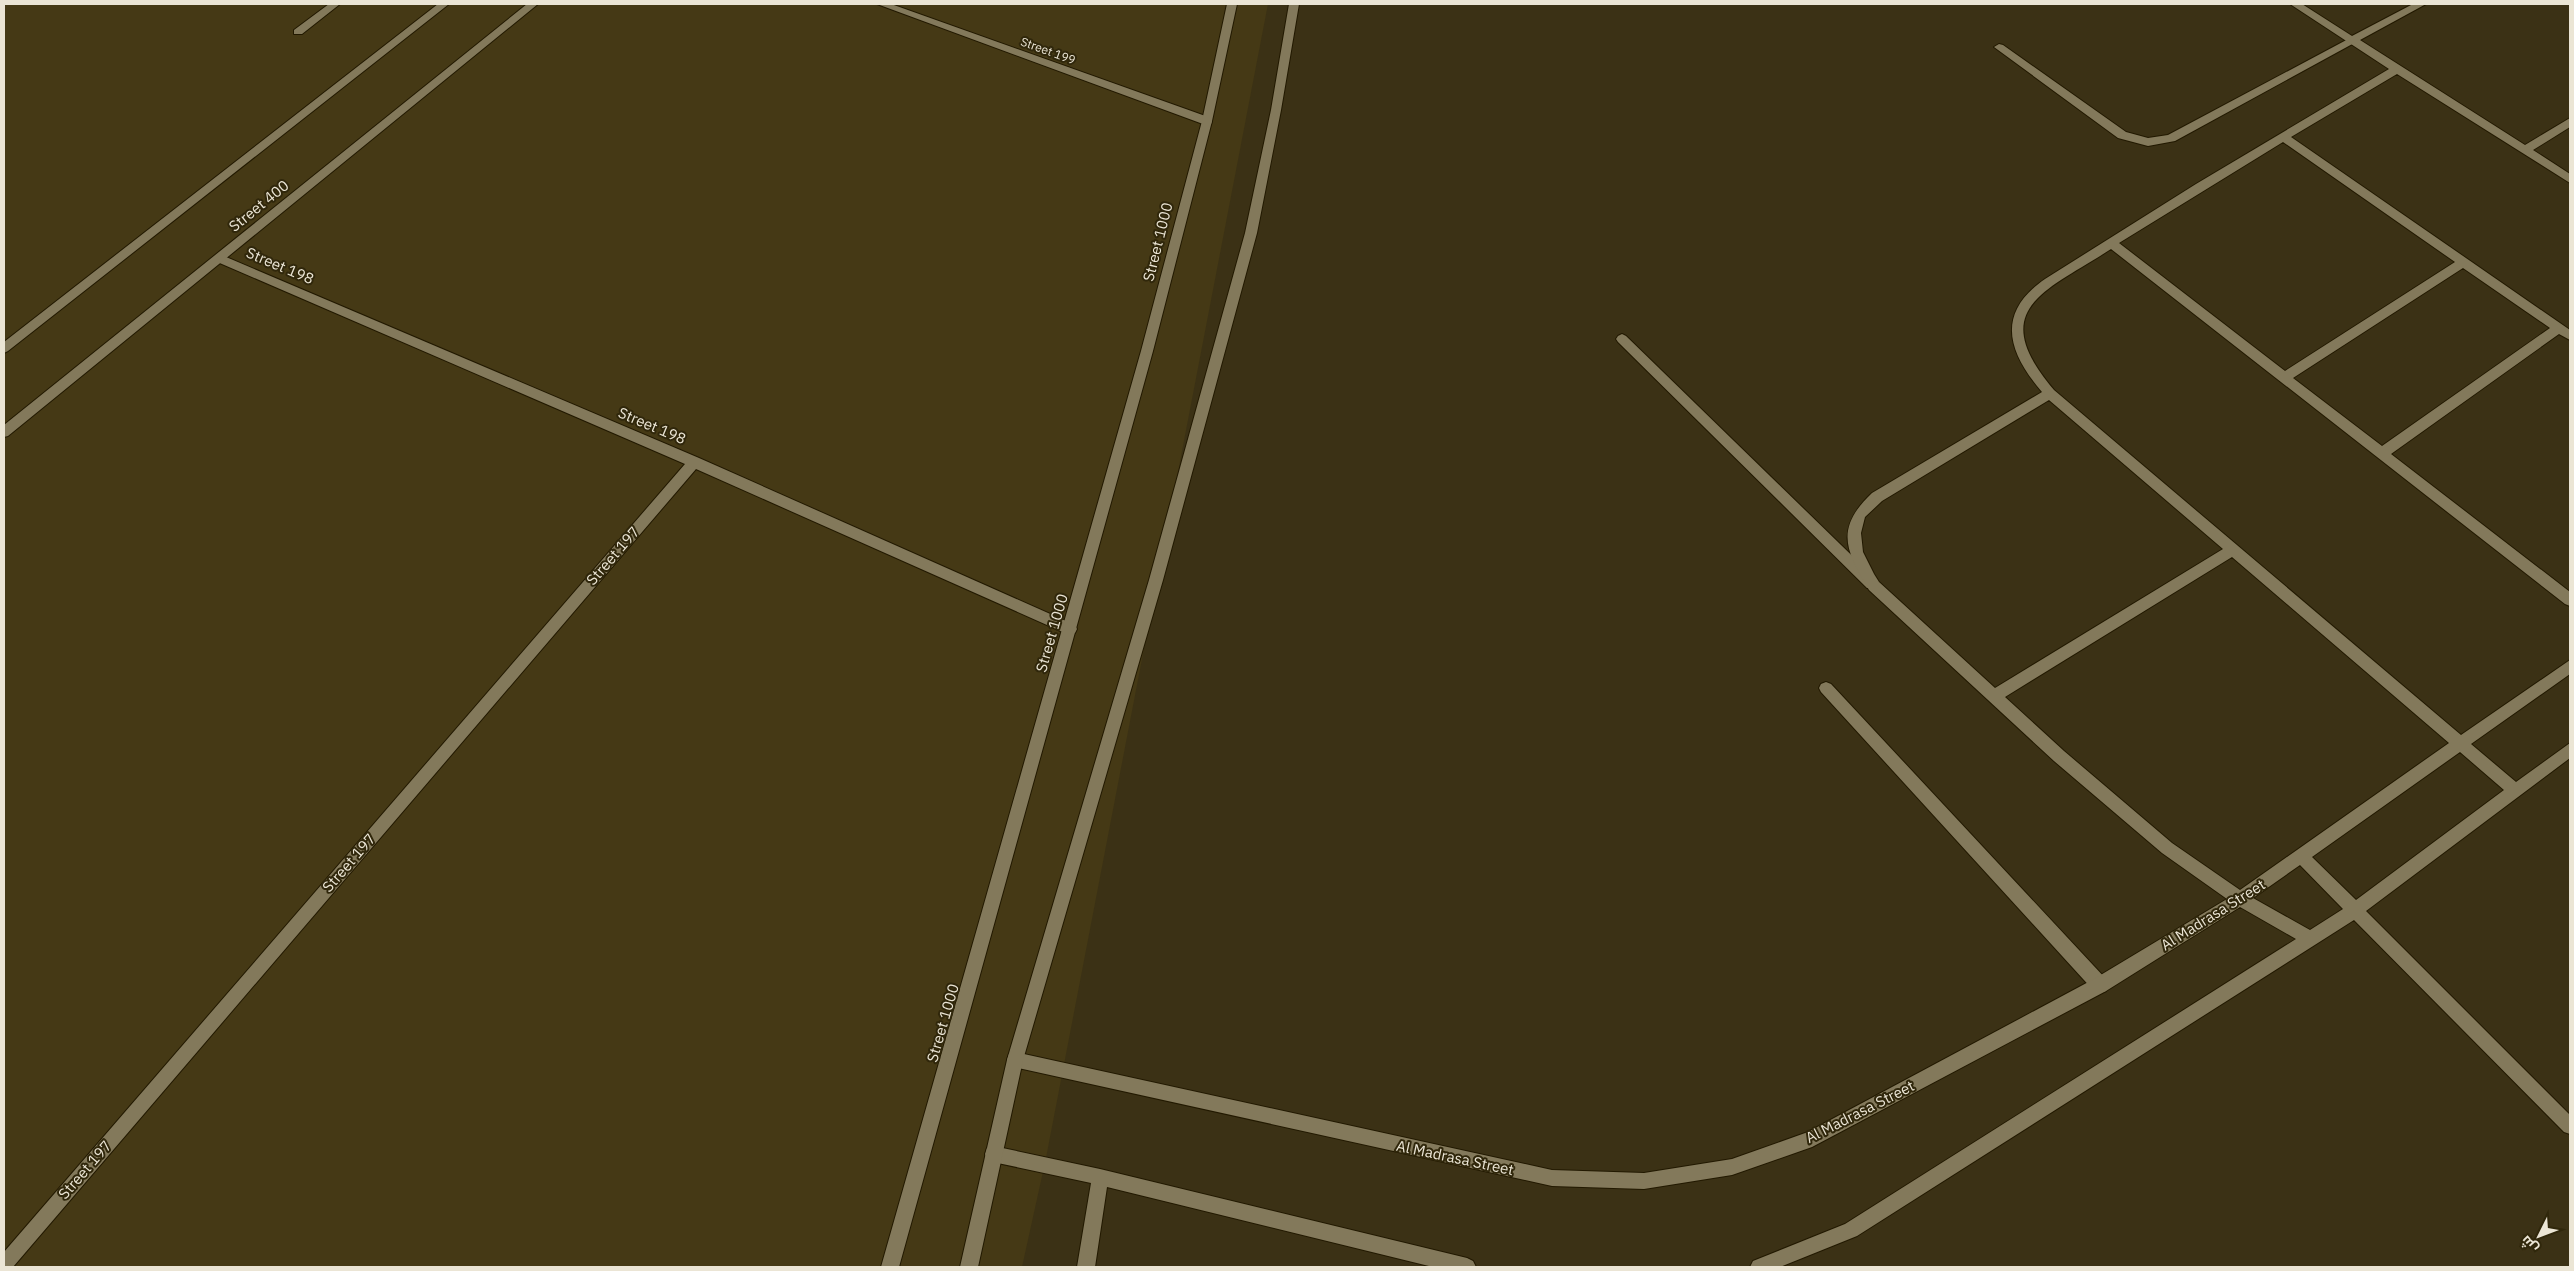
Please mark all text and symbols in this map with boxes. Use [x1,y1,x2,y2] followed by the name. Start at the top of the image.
[1019,34,1078,67] street label: Street 199
[225,176,293,236] street label: Street 400
[1139,200,1176,283] street label: Street 1000
[243,243,317,288] street label: Street 198
[615,403,689,448] street label: Street 198
[582,522,643,589] street label: Street 197
[1031,591,1072,674] street label: Street 1000
[318,829,379,896] street label: Street 197
[2157,875,2268,954] street label: Al Madrasa Street
[922,981,963,1064] street label: Street 1000
[1802,1076,1917,1147] street label: Al Madrasa Street
[54,1136,115,1203] street label: Street 197
[1395,1136,1516,1179] street label: Al Madrasa Street
[2514,1211,2564,1261] north arrow
[2517,1232,2542,1257] text: ش

